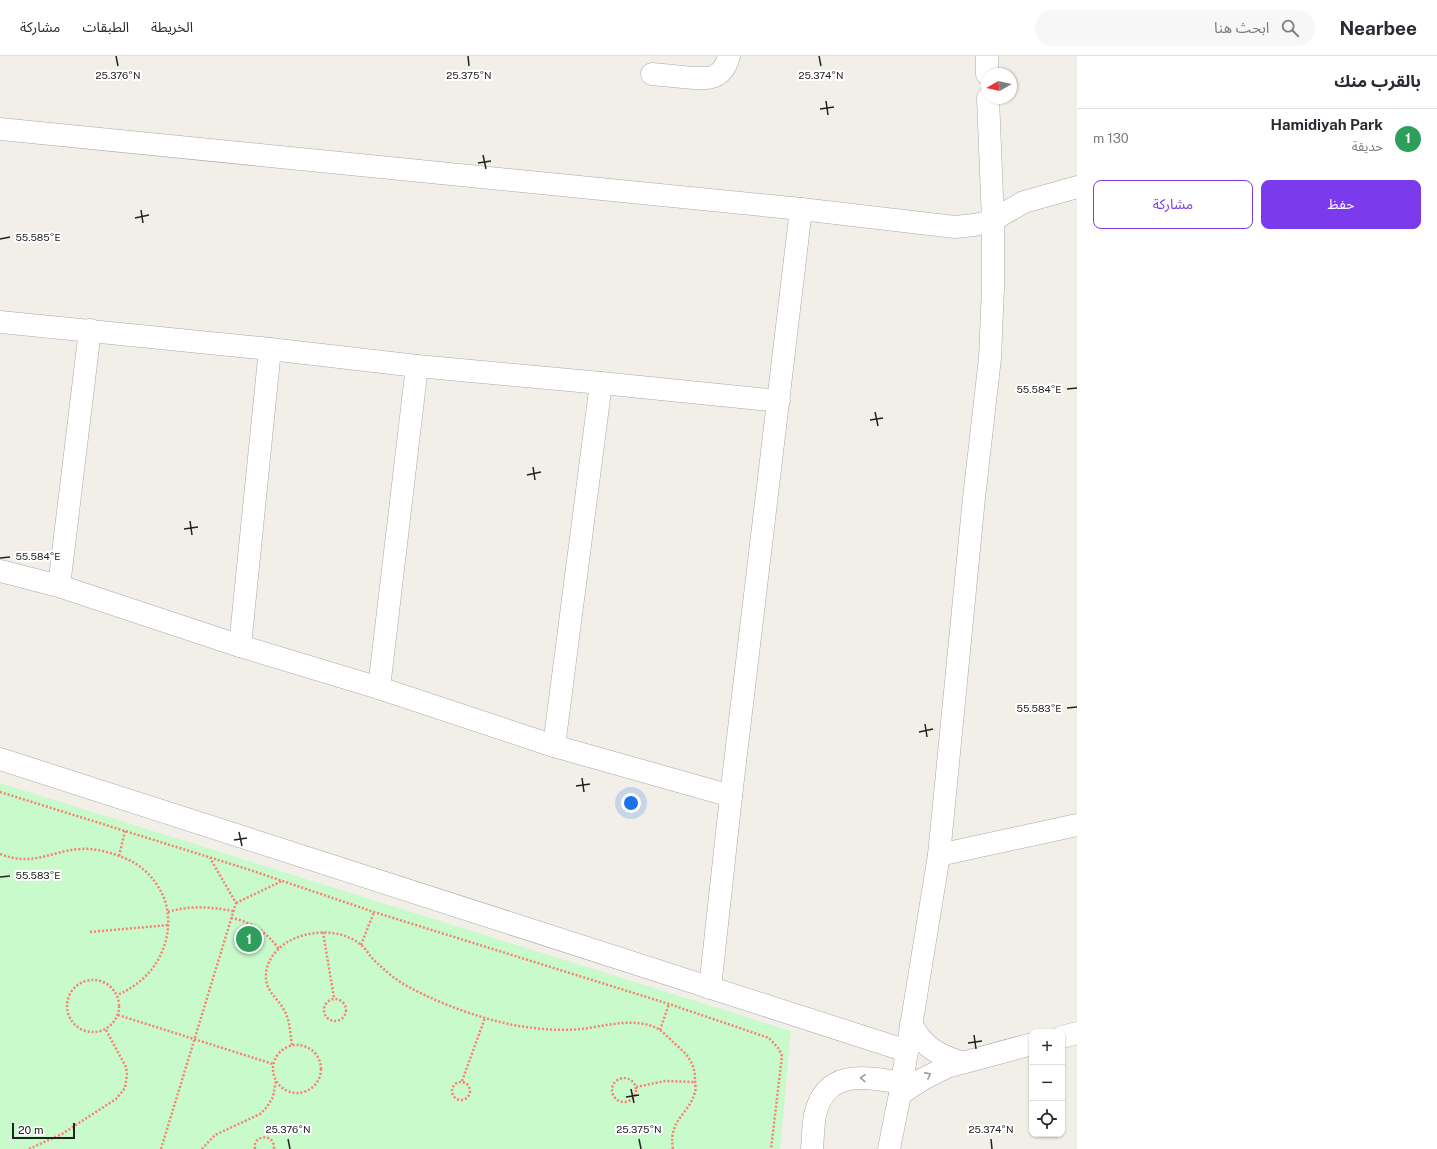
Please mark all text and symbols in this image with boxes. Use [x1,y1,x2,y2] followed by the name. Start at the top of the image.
[1035,10,1315,46] search box
[1279,17,1301,39] icon: search
[1339,17,1417,39] text: Nearbee
[20,19,60,35] text: مشاركة
[82,19,129,35] text: الطبقات
[151,19,193,35] text: الخريطة
[1214,19,1269,36] text: ابحث هنا
[981,68,1017,104] north arrow
[96,69,140,81] text: 25.376°N
[446,69,492,81] text: 25.375°N
[799,69,843,81] text: 25.374°N
[1334,71,1421,91] text: بالقرب منك
[1270,116,1383,133] text: Hamidiyah Park
[1093,131,1129,146] text: 130 m
[1405,131,1411,146] text: 1
[1352,139,1383,154] text: حديقة
[1093,180,1253,229] button: مشاركة
[1261,180,1421,229] button: حفظ
[15,231,61,243] text: 55.585°E
[1016,383,1062,395] text: 55.584°E
[15,550,61,562] text: 55.584°E
[1016,702,1062,714] text: 55.583°E
[621,793,641,813] your location
[15,869,61,881] text: 55.583°E
[236,924,262,954] pin: 1
[1029,1029,1065,1137] map controls
[1029,1029,1065,1065] button: +
[1029,1065,1065,1101] button: −
[924,1073,932,1080] one-way arrow
[860,1074,866,1082] one-way arrow
[1029,1101,1065,1137] button: locate
[12,1121,75,1140] scale bar
[266,1123,310,1135] text: 25.376°N
[616,1123,662,1135] text: 25.375°N
[969,1123,1013,1135] text: 25.374°N
[18,1124,43,1136] text: 20 m

